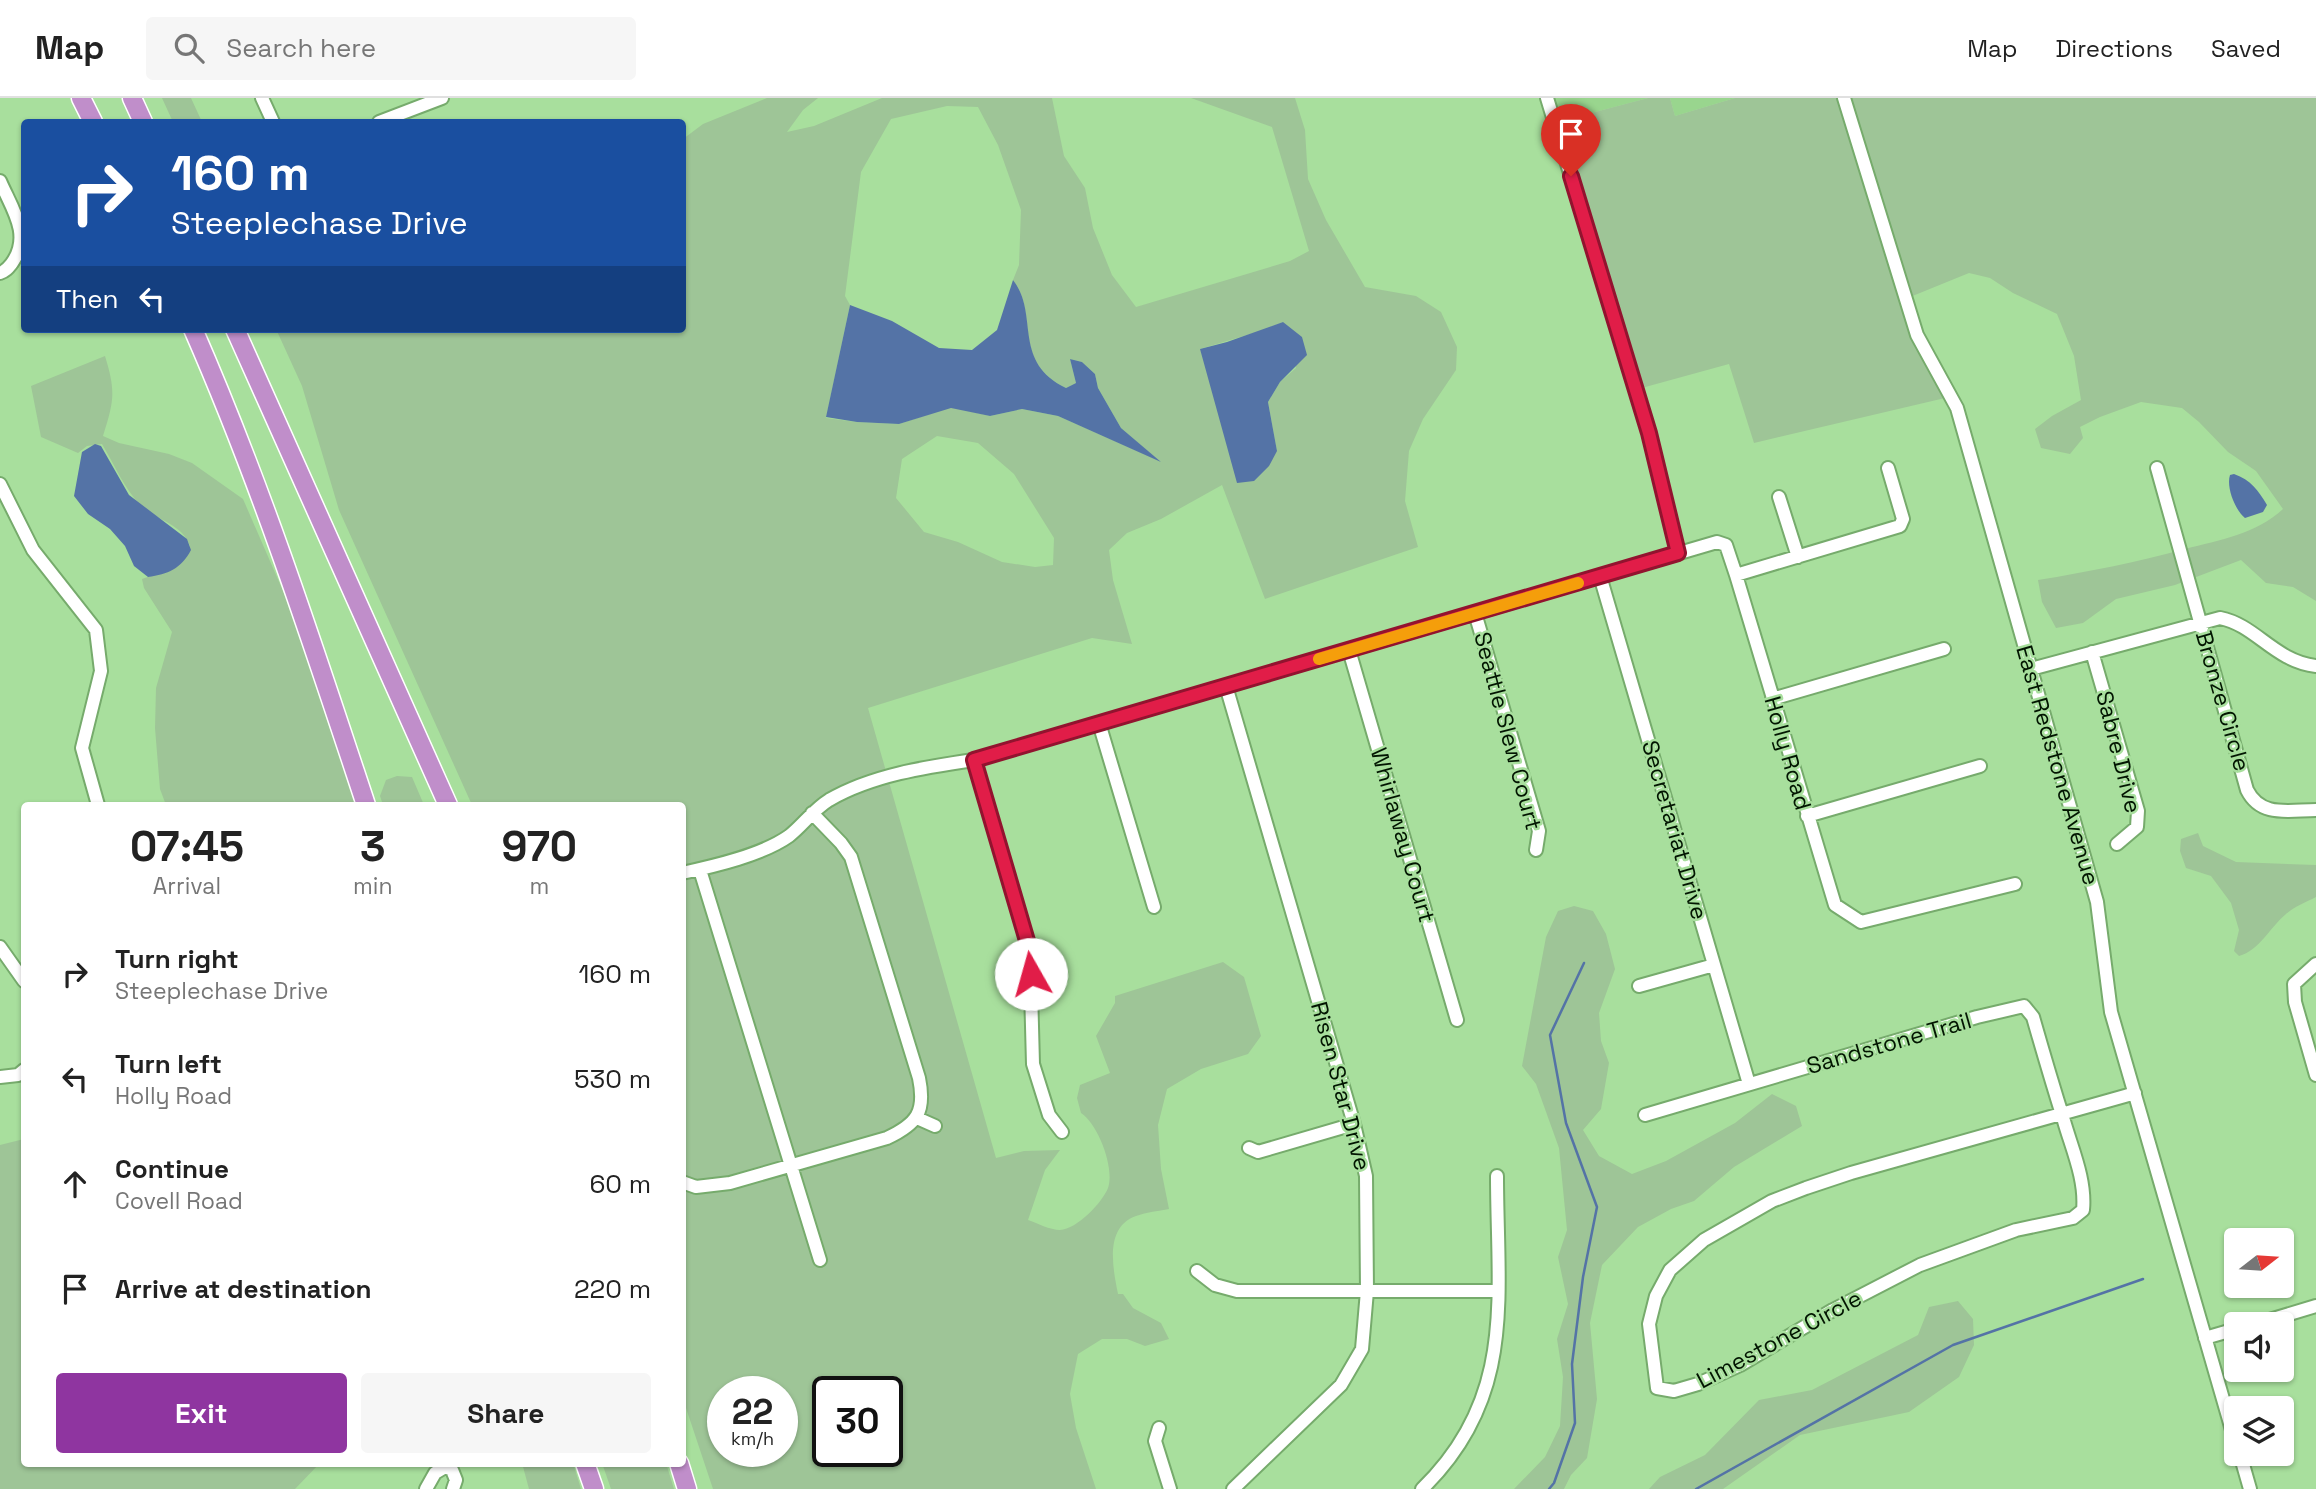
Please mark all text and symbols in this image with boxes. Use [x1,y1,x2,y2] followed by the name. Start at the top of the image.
[146,17,636,80] search box
[35,27,104,69] text: Map
[170,29,208,67] icon: search
[226,31,376,65] text: Search here
[1967,33,2017,64] text: Map
[2055,33,2173,64] text: Directions
[2211,33,2281,64] text: Saved
[1541,104,1601,176] pin
[1552,115,1590,153] icon: arrive
[171,142,309,204] text: 160 m
[56,147,147,238] icon: right
[171,203,468,243] text: Steeplechase Drive
[133,280,171,318] icon: left
[56,282,119,316] text: Then
[2189,627,2257,775] street label: Bronze Circle
[1467,629,1549,833] street label: Seattle Slew Court
[2009,642,2107,888] street label: East Redstone Avenue
[2089,688,2149,816] street label: Sabre Drive
[1757,693,1819,813] street label: Holly Road
[1635,737,1715,923] street label: Secretariat Drive
[1364,744,1442,926] street label: Whirlaway Court
[130,820,244,873] text: 07:45
[360,820,386,873] text: 3
[502,820,577,873] text: 970
[153,871,221,901] text: Arrival
[353,871,393,901] text: min
[529,871,549,901] text: m
[994,937,1068,1011] position arrow
[115,942,239,976] text: Turn right
[56,955,94,993] icon: right
[579,957,651,991] text: 160 m
[115,976,328,1006] text: Steeplechase Drive
[1304,998,1378,1174] street label: Risen Star Drive
[1803,1005,1975,1081] street label: Sandstone Trail
[115,1047,222,1081] text: Turn left
[56,1060,94,1098] icon: left
[574,1062,651,1096] text: 530 m
[115,1081,232,1111] text: Holly Road
[115,1152,229,1186] text: Continue
[56,1165,94,1203] icon: ahead
[589,1167,651,1201] text: 60 m
[115,1186,243,1216] text: Covell Road
[2224,1228,2294,1298] north arrow
[2224,1228,2294,1466] map controls
[56,1270,94,1308] icon: arrive
[115,1272,372,1306] text: Arrive at destination
[574,1272,651,1306] text: 220 m
[1691,1283,1867,1395] street label: Limestone Circle
[2224,1312,2294,1382] button: sound
[56,1373,347,1453] button: Exit
[361,1373,651,1453] button: Share
[812,1376,903,1467] speed limit sign: 30
[732,1390,773,1434] text: 22
[2224,1396,2294,1466] button: layers
[731,1427,774,1450] text: km/h

